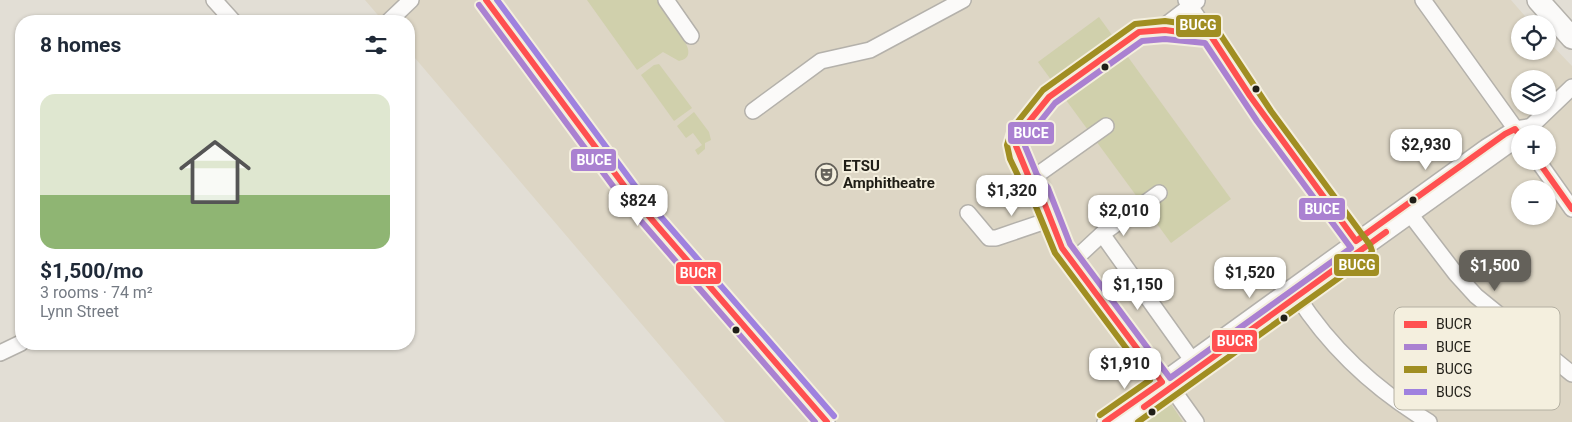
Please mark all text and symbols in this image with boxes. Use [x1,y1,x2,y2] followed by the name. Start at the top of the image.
[1175,14,1222,38] line badge: BUCG
[1511,15,1556,225] map controls
[1511,15,1556,60] button: locate
[1180,17,1216,33] text: BUCG
[362,31,390,59] icon: filters
[40,33,121,57] text: 8 homes
[1100,62,1110,72] unlabelled marker
[1511,70,1556,115] button: layers
[1251,84,1261,94] unlabelled marker
[1007,121,1055,145] line badge: BUCE
[1013,125,1049,141] text: BUCE
[1511,125,1556,170] button: +
[170,127,260,217] icon: home
[1385,128,1467,171] pin: $2,930
[1401,135,1451,154] text: $2,930
[570,148,617,172] line badge: BUCE
[576,152,612,168] text: BUCE
[843,157,935,192] place label: ETSU Amphitheatre
[815,163,839,187] theatre icon: ETSU Amphitheatre
[971,174,1053,217] pin: $1,320
[1511,180,1556,225] button: −
[987,181,1037,200] text: $1,320
[608,184,668,227] pin: $824
[620,191,656,210] text: $824
[1083,194,1165,237] pin: $2,010
[1408,195,1418,205] unlabelled marker
[1298,197,1346,221] line badge: BUCE
[1099,201,1149,220] text: $2,010
[1304,201,1340,217] text: BUCE
[1454,250,1536,292] pin: $1,500
[1333,253,1380,277] line badge: BUCG
[1209,256,1291,299] pin: $1,520
[1470,256,1520,275] text: $1,500
[1339,257,1375,273] text: BUCG
[40,259,143,283] text: $1,500/mo
[675,261,722,285] line badge: BUCR
[1225,263,1275,282] text: $1,520
[680,265,716,281] text: BUCR
[1097,268,1179,311] pin: $1,150
[1113,275,1163,294] text: $1,150
[40,283,153,302] text: 3 rooms · 74 m²
[40,302,119,321] text: Lynn Street
[1394,307,1560,410] legend
[1279,313,1289,323] unlabelled marker
[1436,316,1472,332] text: BUCR
[731,325,741,335] unlabelled marker
[1211,329,1258,353] line badge: BUCR
[1217,333,1253,349] text: BUCR
[1436,339,1471,355] text: BUCE
[1084,348,1166,390] pin: $1,910
[1100,354,1150,373] text: $1,910
[1436,361,1472,377] text: BUCG
[1436,384,1471,400] text: BUCS
[1147,407,1157,417] unlabelled marker

